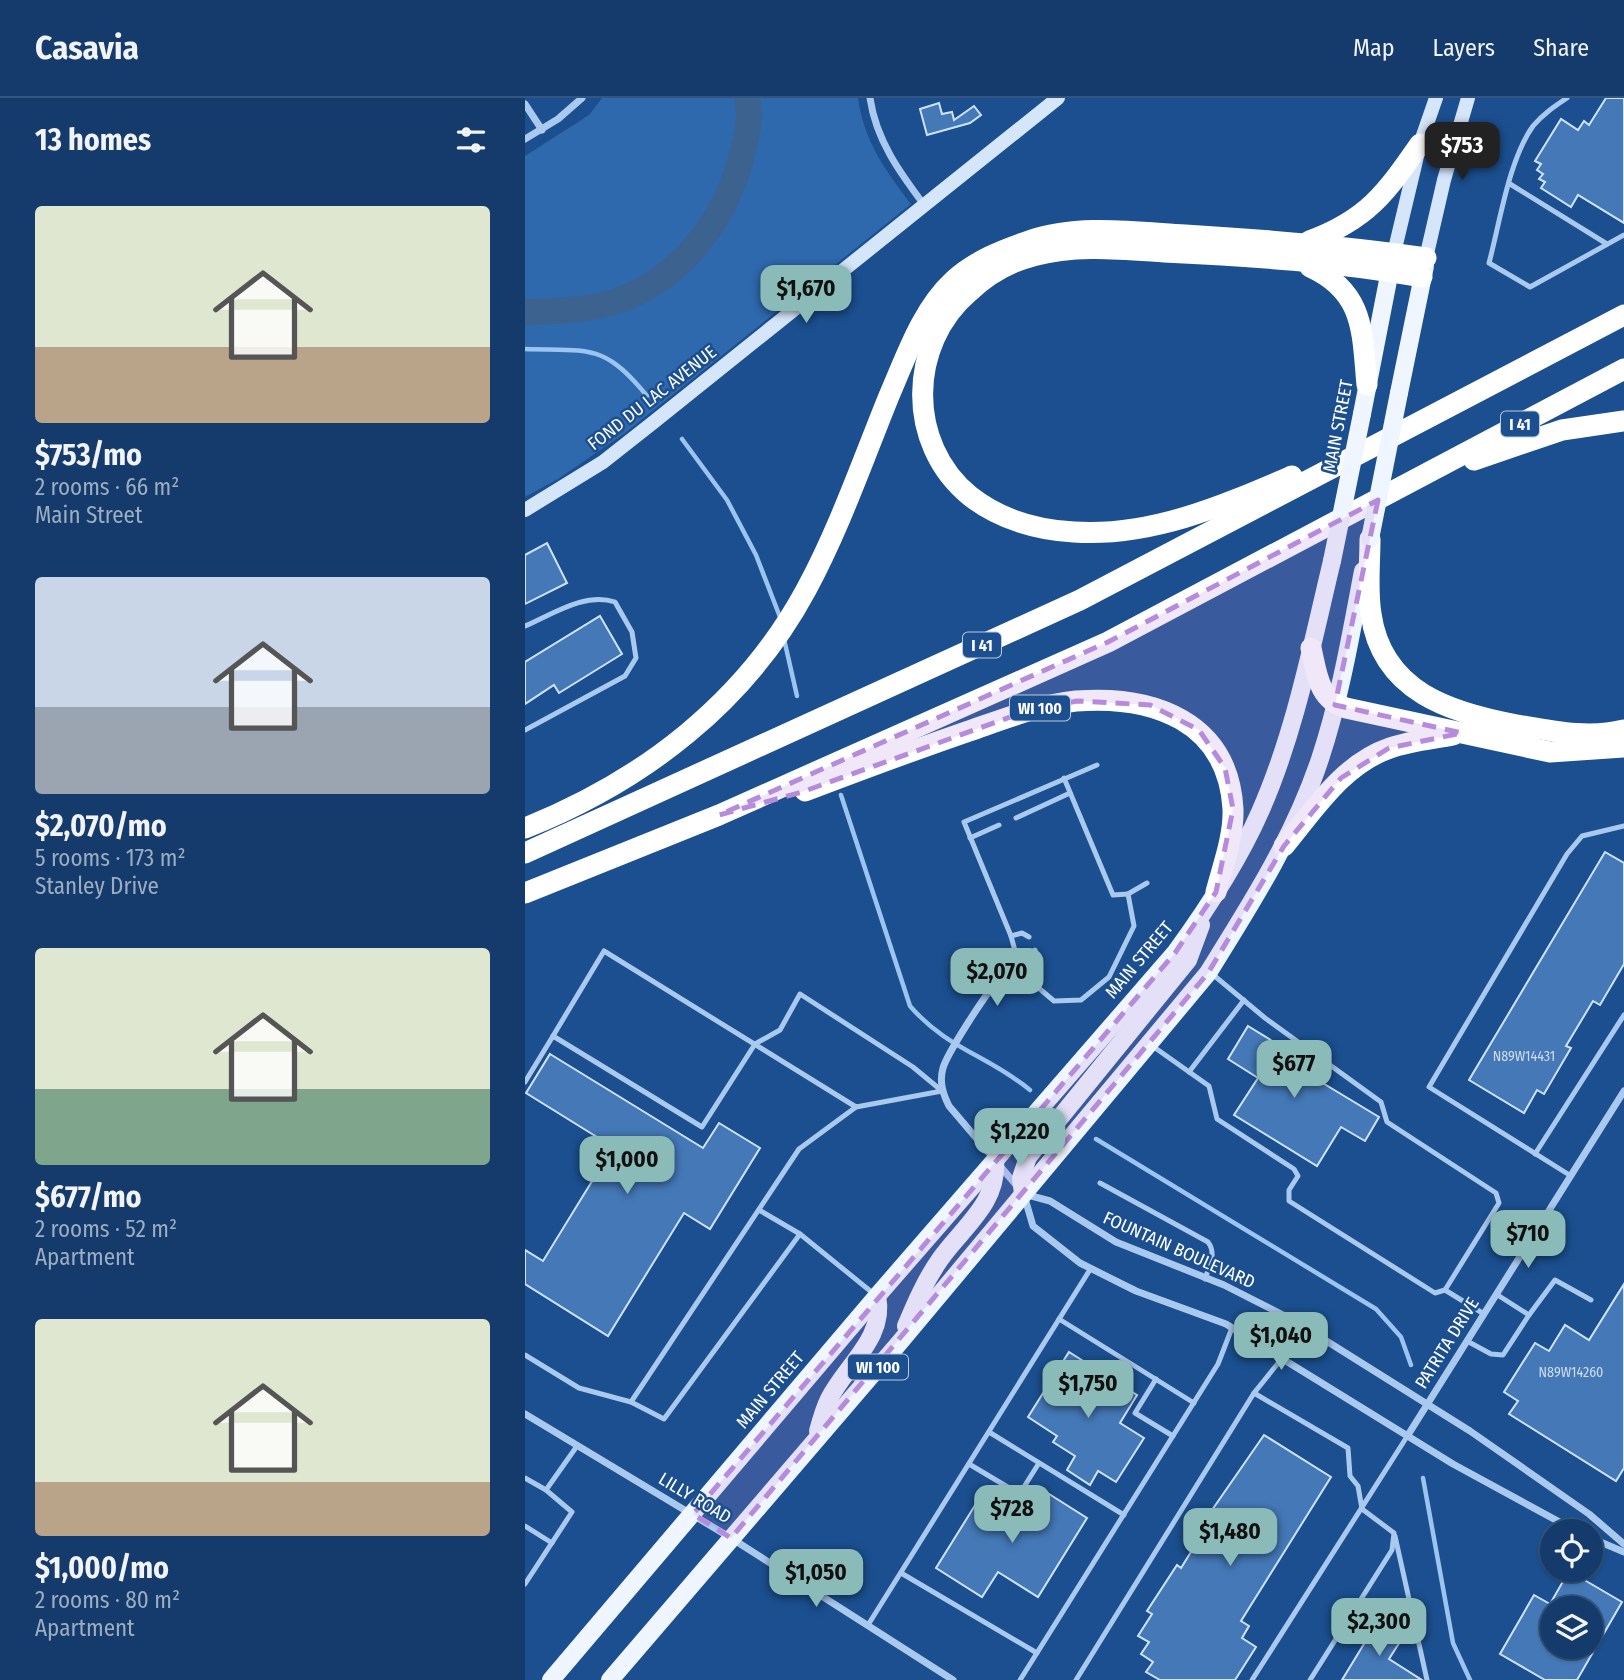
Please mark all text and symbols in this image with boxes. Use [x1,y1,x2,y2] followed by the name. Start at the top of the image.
[35,28,139,68] text: Casavia
[1353,34,1395,62] text: Map
[1433,34,1495,62] text: Layers
[1533,34,1589,62] text: Share
[452,121,490,159] icon: filters
[35,122,151,158] text: 13 homes
[1421,122,1503,182] pin: $753
[1441,131,1483,159] text: $753
[200,252,326,378] icon: home
[749,266,863,325] pin: $1,670
[776,274,836,302] text: $1,670
[583,341,721,455] street label: FOND DU LAC AVENUE
[1318,377,1358,474] street label: MAIN STREET
[1501,412,1539,436] road number: I 41
[35,437,142,473] text: $753/mo
[35,473,179,501] text: 2 rooms · 66 m²
[35,501,143,529] text: Main Street
[200,623,326,749] icon: home
[963,632,1001,658] road number: I 41
[1010,695,1070,720] road number: WI 100
[35,808,167,844] text: $2,070/mo
[35,844,186,872] text: 5 rooms · 173 m²
[35,872,159,900] text: Stanley Drive
[1100,916,1178,1003] street label: MAIN STREET
[940,948,1054,1008] pin: $2,070
[966,957,1028,985] text: $2,070
[200,994,326,1120] icon: home
[1253,1040,1335,1100] pin: $677
[1493,1048,1555,1065] house number: N89W14431
[1273,1049,1315,1077] text: $677
[963,1108,1077,1168] pin: $1,220
[990,1117,1050,1145] text: $1,220
[570,1136,684,1196] pin: $1,000
[596,1145,658,1173] text: $1,000
[35,1179,142,1215] text: $677/mo
[1100,1207,1258,1293] street label: FOUNTAIN BOULEVARD
[1487,1210,1569,1270] pin: $710
[35,1215,177,1243] text: 2 rooms · 52 m²
[1506,1219,1550,1247] text: $710
[35,1243,135,1271] text: Apartment
[1410,1293,1484,1393] street label: PATRITA DRIVE
[1224,1312,1338,1372] pin: $1,040
[1250,1321,1312,1349] text: $1,040
[731,1346,809,1433] street label: MAIN STREET
[848,1354,908,1380] road number: WI 100
[1031,1360,1145,1420] pin: $1,750
[1539,1364,1603,1381] house number: N89W14260
[200,1365,326,1491] icon: home
[1059,1369,1117,1397] text: $1,750
[655,1468,735,1528] street label: LILLY ROAD
[971,1486,1053,1545] pin: $728
[990,1494,1034,1522] text: $728
[1173,1508,1287,1568] pin: $1,480
[1199,1517,1261,1545] text: $1,480
[1540,1519,1603,1659] map controls
[1540,1519,1603,1582] button: locate
[35,1550,169,1586] text: $1,000/mo
[759,1550,873,1609] pin: $1,050
[785,1558,847,1586] text: $1,050
[35,1586,180,1614] text: 2 rooms · 80 m²
[1540,1596,1603,1659] button: layers
[1322,1598,1436,1658] pin: $2,300
[1347,1607,1411,1635] text: $2,300
[35,1614,135,1642] text: Apartment

